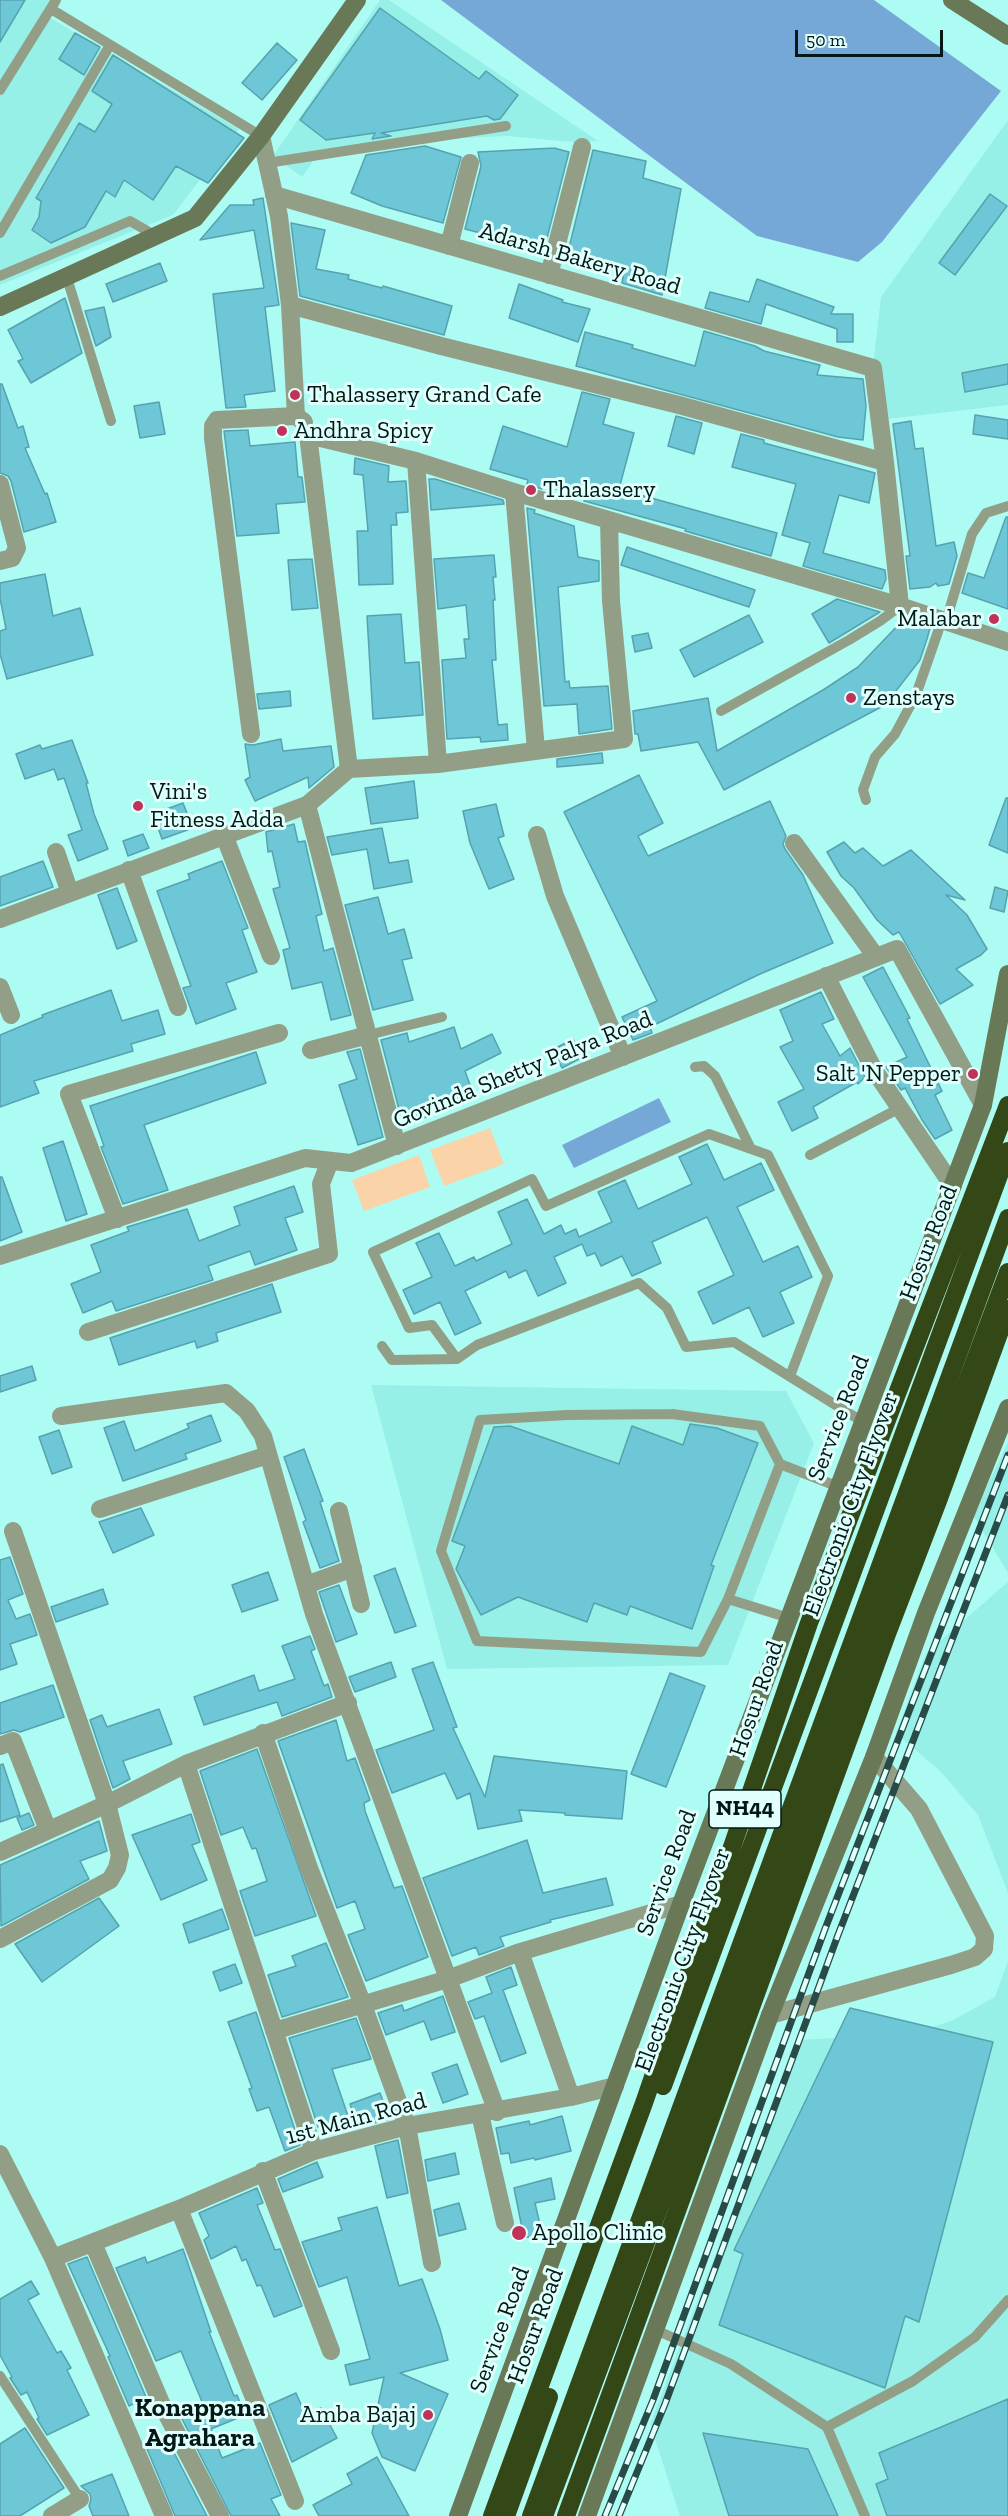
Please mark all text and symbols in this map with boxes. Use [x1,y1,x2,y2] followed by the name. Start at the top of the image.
[798,18,946,56] scale bar
[806,29,845,51] text: 50 m
[476,216,684,302] street label: Adarsh Bakery Road
[307,381,541,409] place label: Thalassery Grand Cafe
[288,388,302,402] marker: Thalassery Grand Cafe
[294,417,433,445] place label: Andhra Spicy
[275,424,289,438] marker: Andhra Spicy
[543,476,656,504] place label: Thalassery
[524,483,538,497] marker: Thalassery
[897,605,982,633] place label: Malabar
[987,612,1001,626] marker: Malabar
[863,684,955,712] place label: Zenstays
[844,691,858,705] marker: Zenstays
[150,778,284,834] place label: Vini's Fitness Adda
[131,799,145,813] marker: Vini's Fitness Adda
[389,1005,657,1135] street label: Govinda Shetty Palya Road
[816,1060,961,1088] place label: Salt 'N Pepper
[966,1067,980,1081] marker: Salt 'N Pepper
[894,1181,964,1305] street label: Hosur Road
[802,1351,876,1485] street label: Service Road
[797,1388,905,1620] street label: Electronic City Flyover
[724,1637,790,1761] street label: Hosur Road
[709,1790,781,1828] road number: NH44
[631,1806,703,1940] street label: Service Road
[629,1844,737,2076] street label: Electronic City Flyover
[283,2086,429,2152] street label: 1st Main Road
[532,2219,664,2247] place label: Apollo Clinic
[510,2224,528,2242] marker: Apollo Clinic
[464,2263,536,2397] street label: Service Road
[502,2264,570,2388] street label: Hosur Road
[135,2393,265,2454] district label: Konappana Agrahara
[300,2401,416,2429] place label: Amba Bajaj
[421,2408,435,2422] marker: Amba Bajaj

